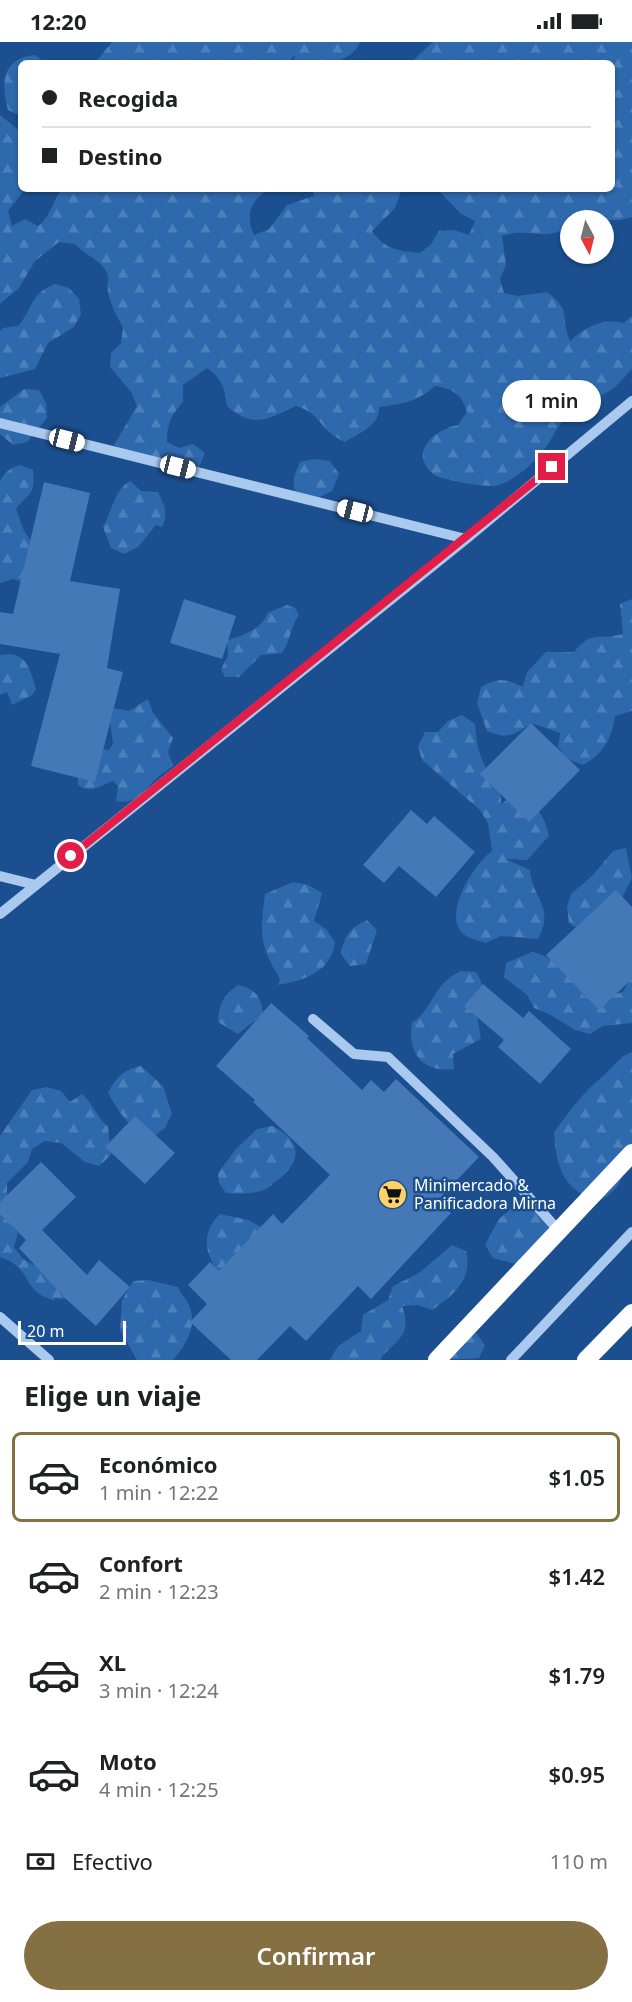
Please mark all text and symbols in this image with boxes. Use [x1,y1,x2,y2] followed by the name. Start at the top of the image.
[30,6,87,36] text: 12:20
[78,83,178,113] text: Recogida
[78,141,162,171] text: Destino
[560,210,614,264] north arrow
[560,210,614,264] map controls
[502,380,602,422] callout: 1 min
[524,387,579,414] text: 1 min
[47,427,87,453] car
[538,453,565,480] route end
[158,454,198,480] car
[335,498,375,524] car
[57,842,84,869] route start
[414,1174,556,1214] place label: Minimercado & Panificadora Mirna
[377,1178,409,1210] supermarket icon: Minimercado & Panificadora Mirna
[18,1318,126,1346] scale bar
[27,1320,64,1342] text: 20 m
[24,1377,201,1414] text: Elige un viaje
[99,1449,218,1479] text: Económico
[27,1450,81,1504] icon: car
[549,1462,605,1492] text: $1.05
[99,1479,219,1506] text: 1 min · 12:22
[99,1548,183,1578] text: Confort
[27,1549,81,1603] icon: car
[549,1561,605,1591] text: $1.42
[99,1578,219,1605] text: 2 min · 12:23
[99,1647,126,1677] text: XL
[27,1648,81,1702] icon: car
[549,1660,605,1690] text: $1.79
[99,1677,219,1704] text: 3 min · 12:24
[99,1746,157,1776] text: Moto
[27,1747,81,1801] icon: car
[549,1759,605,1789] text: $0.95
[99,1776,219,1803] text: 4 min · 12:25
[24,1845,57,1878] icon: cash
[72,1846,153,1876] text: Efectivo
[550,1848,608,1875] text: 110 m
[24,1921,608,1990] button: Confirmar

